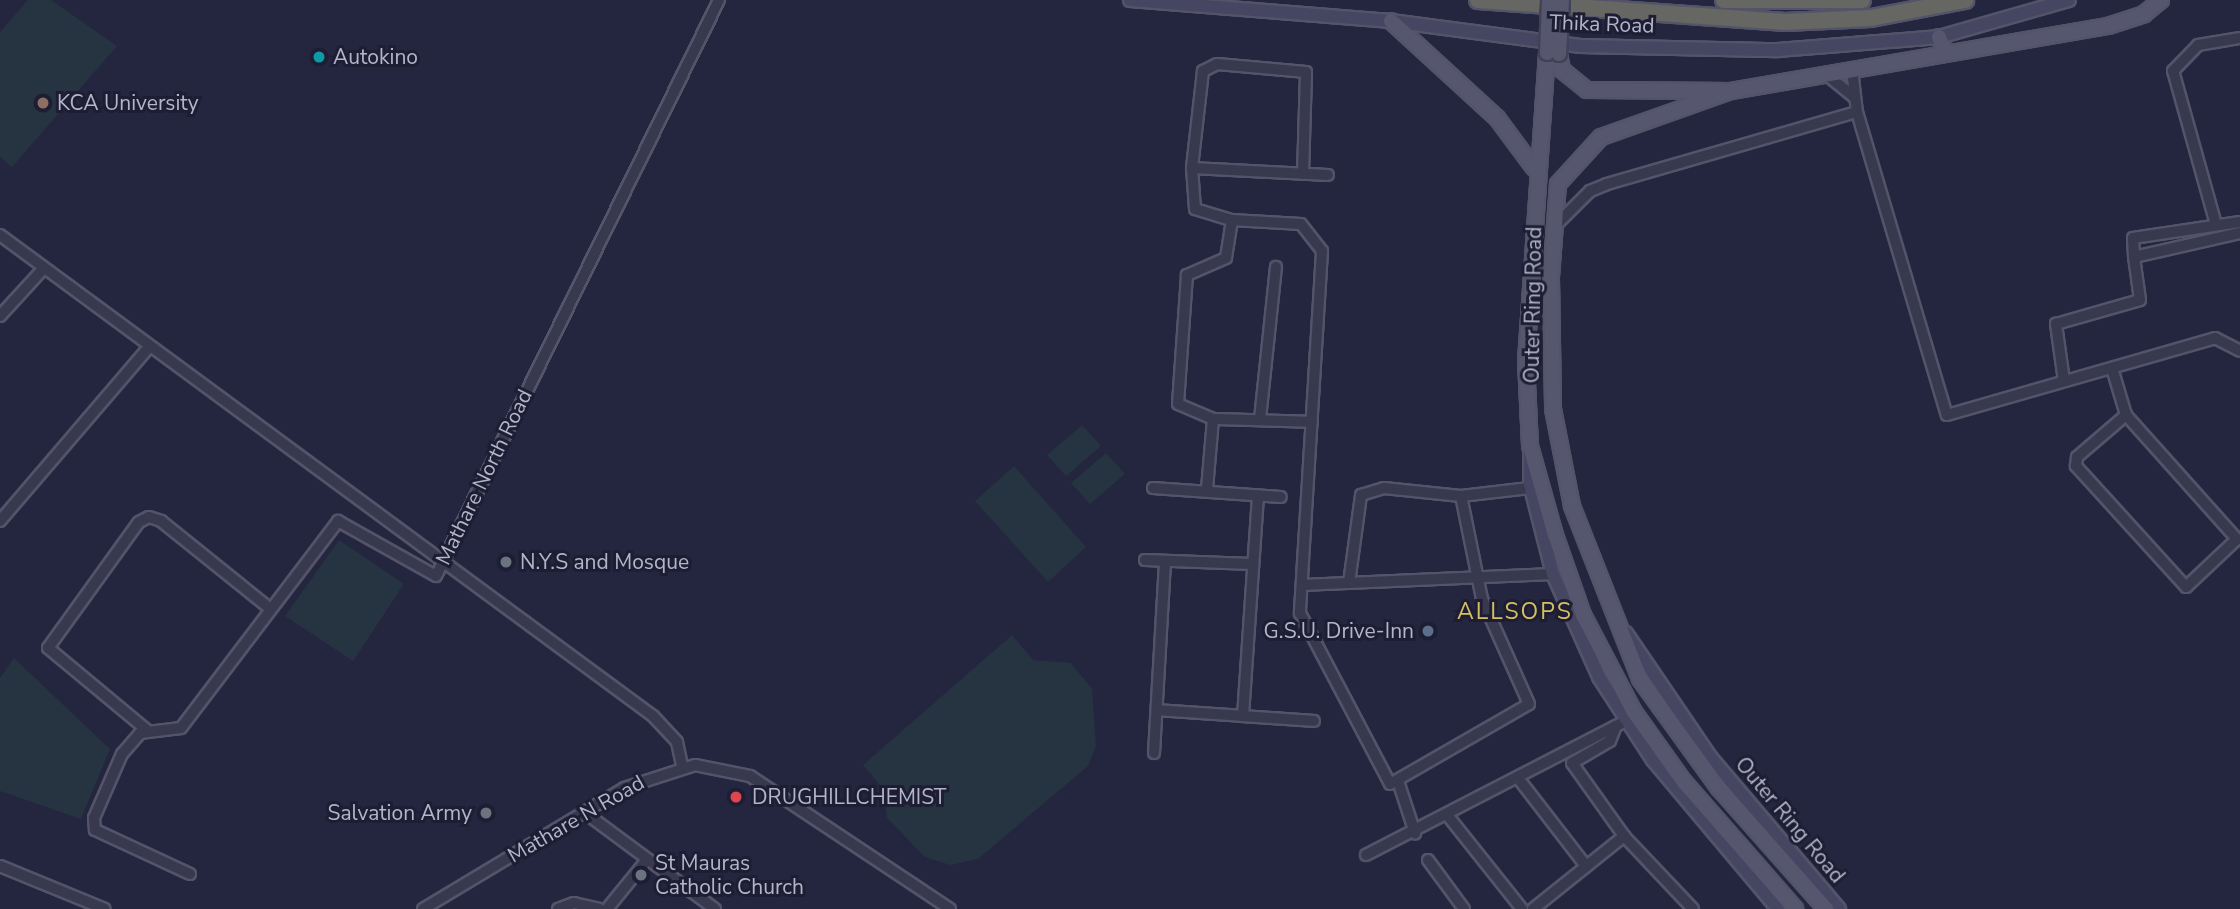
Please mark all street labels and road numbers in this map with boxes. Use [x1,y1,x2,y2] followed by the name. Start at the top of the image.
[1549,10,1655,38] street label: Thika Road
[1519,226,1547,384] street label: Outer Ring Road
[431,385,537,569] street label: Mathare North Road
[1730,752,1850,888] street label: Outer Ring Road
[503,770,649,868] street label: Mathare N Road

